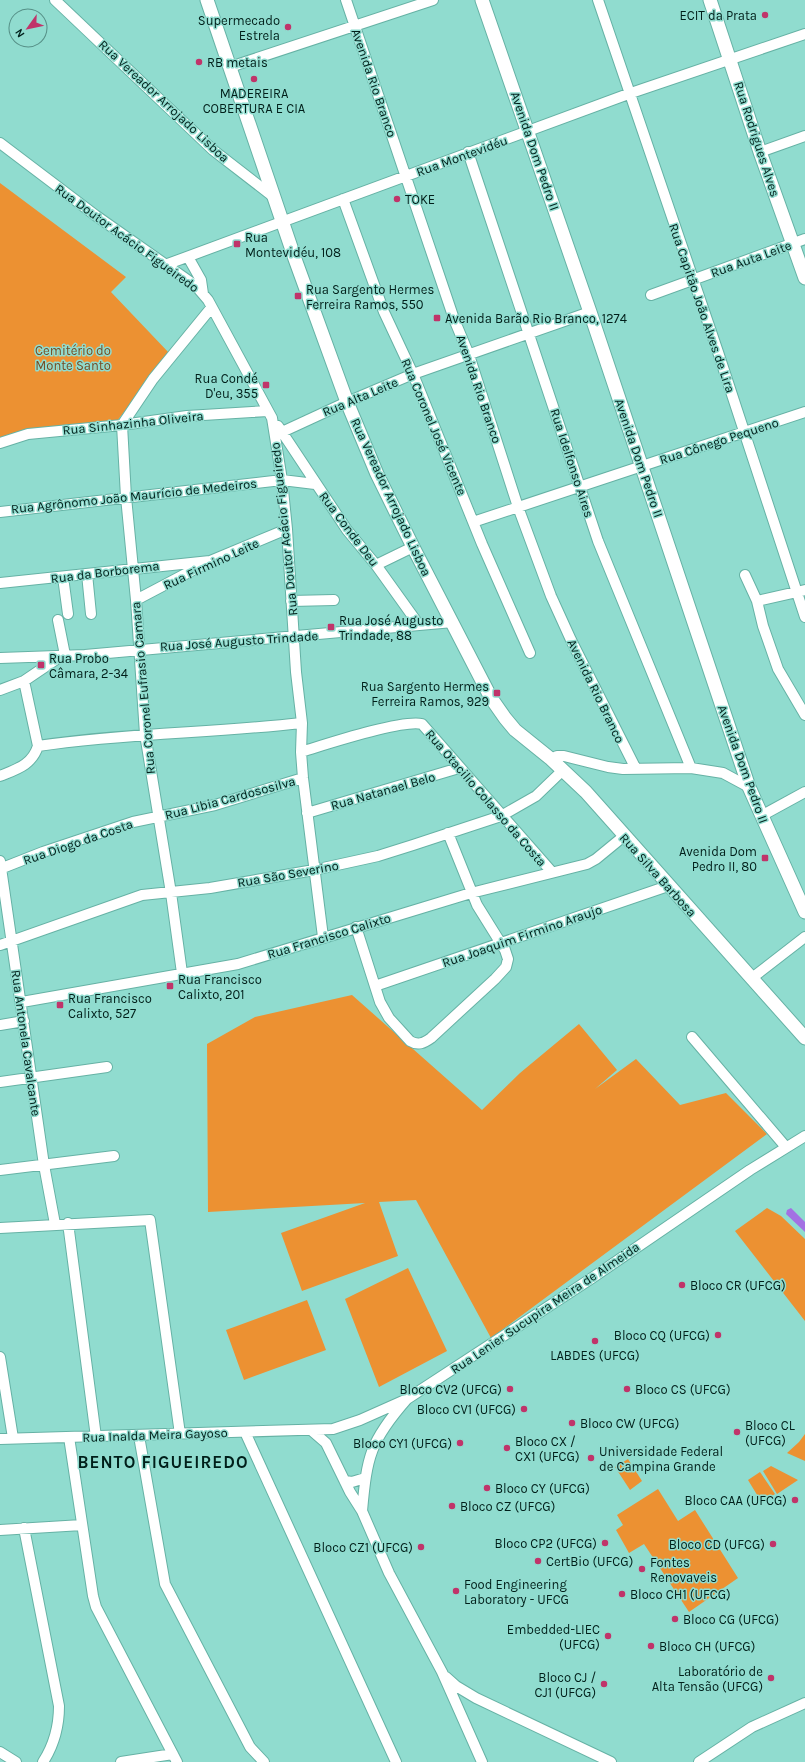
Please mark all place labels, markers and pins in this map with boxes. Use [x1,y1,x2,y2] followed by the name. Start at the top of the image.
[679,8,757,23] place label: ECIT da Prata
[760,10,770,20] marker: ECIT da Prata
[198,13,280,43] place label: Supermecado Estrela
[283,22,293,32] marker: Supermecado Estrela
[207,55,268,70] place label: RB metais
[194,57,204,67] marker: RB metais
[249,74,259,84] marker: MADEREIRA COBERTURA E CIA
[203,86,306,116] place label: MADEREIRA COBERTURA E CIA
[405,192,435,207] place label: TOKE
[392,194,402,204] marker: TOKE
[245,230,341,260] place label: Rua Montevidéu, 108
[232,239,242,249] marker: Rua Montevidéu, 108
[306,282,434,312] place label: Rua Sargento Hermes Ferreira Ramos, 550
[293,291,303,301] marker: Rua Sargento Hermes Ferreira Ramos, 550
[445,311,627,326] place label: Avenida Barão Rio Branco, 1274
[432,313,442,323] marker: Avenida Barão Rio Branco, 1274
[195,371,258,401] place label: Rua Condé D'eu, 355
[261,380,271,390] marker: Rua Condé D'eu, 355
[339,613,443,643] place label: Rua José Augusto Trindade, 88
[326,622,336,632] marker: Rua José Augusto Trindade, 88
[49,651,128,681] place label: Rua Probo Câmara, 2-34
[36,660,46,670] marker: Rua Probo Câmara, 2-34
[361,679,489,709] place label: Rua Sargento Hermes Ferreira Ramos, 929
[492,688,502,698] marker: Rua Sargento Hermes Ferreira Ramos, 929
[679,844,757,874] place label: Avenida Dom Pedro II, 80
[760,853,770,863] marker: Avenida Dom Pedro II, 80
[178,972,262,1002] place label: Rua Francisco Calixto, 201
[165,981,175,991] marker: Rua Francisco Calixto, 201
[68,991,152,1021] place label: Rua Francisco Calixto, 527
[55,1000,65,1010] marker: Rua Francisco Calixto, 527
[690,1278,786,1293] place label: Bloco CR (UFCG)
[677,1280,687,1290] marker: Bloco CR (UFCG)
[614,1328,710,1343] place label: Bloco CQ (UFCG)
[713,1330,723,1340] marker: Bloco CQ (UFCG)
[590,1336,600,1346] marker: LABDES (UFCG)
[550,1348,640,1363] place label: LABDES (UFCG)
[399,1382,502,1397] place label: Bloco CV2 (UFCG)
[635,1382,731,1397] place label: Bloco CS (UFCG)
[505,1384,515,1394] marker: Bloco CV2 (UFCG)
[622,1384,632,1394] marker: Bloco CS (UFCG)
[417,1402,516,1417] place label: Bloco CV1 (UFCG)
[519,1404,529,1414] marker: Bloco CV1 (UFCG)
[580,1416,679,1431] place label: Bloco CW (UFCG)
[567,1418,577,1428] marker: Bloco CW (UFCG)
[745,1418,795,1448] place label: Bloco CL (UFCG)
[732,1427,742,1437] marker: Bloco CL (UFCG)
[515,1434,580,1464] place label: Bloco CX / CX1 (UFCG)
[353,1436,452,1451] place label: Bloco CY1 (UFCG)
[455,1438,465,1448] marker: Bloco CY1 (UFCG)
[502,1443,512,1453] marker: Bloco CX / CX1 (UFCG)
[599,1444,723,1474] place label: Universidade Federal de Campina Grande
[586,1453,596,1463] marker: Universidade Federal de Campina Grande
[495,1481,590,1496] place label: Bloco CY (UFCG)
[482,1483,492,1493] marker: Bloco CY (UFCG)
[684,1493,787,1508] place label: Bloco CAA (UFCG)
[790,1495,800,1505] marker: Bloco CAA (UFCG)
[460,1499,555,1514] place label: Bloco CZ (UFCG)
[447,1501,457,1511] marker: Bloco CZ (UFCG)
[495,1536,597,1551] place label: Bloco CP2 (UFCG)
[669,1537,765,1552] place label: Bloco CD (UFCG)
[600,1538,610,1548] marker: Bloco CP2 (UFCG)
[768,1539,778,1549] marker: Bloco CD (UFCG)
[313,1540,413,1555] place label: Bloco CZ1 (UFCG)
[416,1542,426,1552] marker: Bloco CZ1 (UFCG)
[546,1554,633,1569] place label: CertBio (UFCG)
[650,1555,717,1585] place label: Fontes Renovaveis
[533,1556,543,1566] marker: CertBio (UFCG)
[637,1564,647,1574] marker: Fontes Renovaveis
[464,1577,569,1607] place label: Food Engineering Laboratory - UFCG
[451,1586,461,1596] marker: Food Engineering Laboratory - UFCG
[630,1587,731,1602] place label: Bloco CH1 (UFCG)
[617,1589,627,1599] marker: Bloco CH1 (UFCG)
[683,1612,779,1627] place label: Bloco CG (UFCG)
[670,1614,680,1624] marker: Bloco CG (UFCG)
[507,1622,600,1652] place label: Embedded-LIEC (UFCG)
[603,1631,613,1641] marker: Embedded-LIEC (UFCG)
[659,1639,755,1654] place label: Bloco CH (UFCG)
[646,1641,656,1651] marker: Bloco CH (UFCG)
[652,1664,763,1694] place label: Laboratório de Alta Tensão (UFCG)
[535,1670,596,1700] place label: Bloco CJ / CJ1 (UFCG)
[766,1673,776,1683] marker: Laboratório de Alta Tensão (UFCG)
[599,1679,609,1689] marker: Bloco CJ / CJ1 (UFCG)

